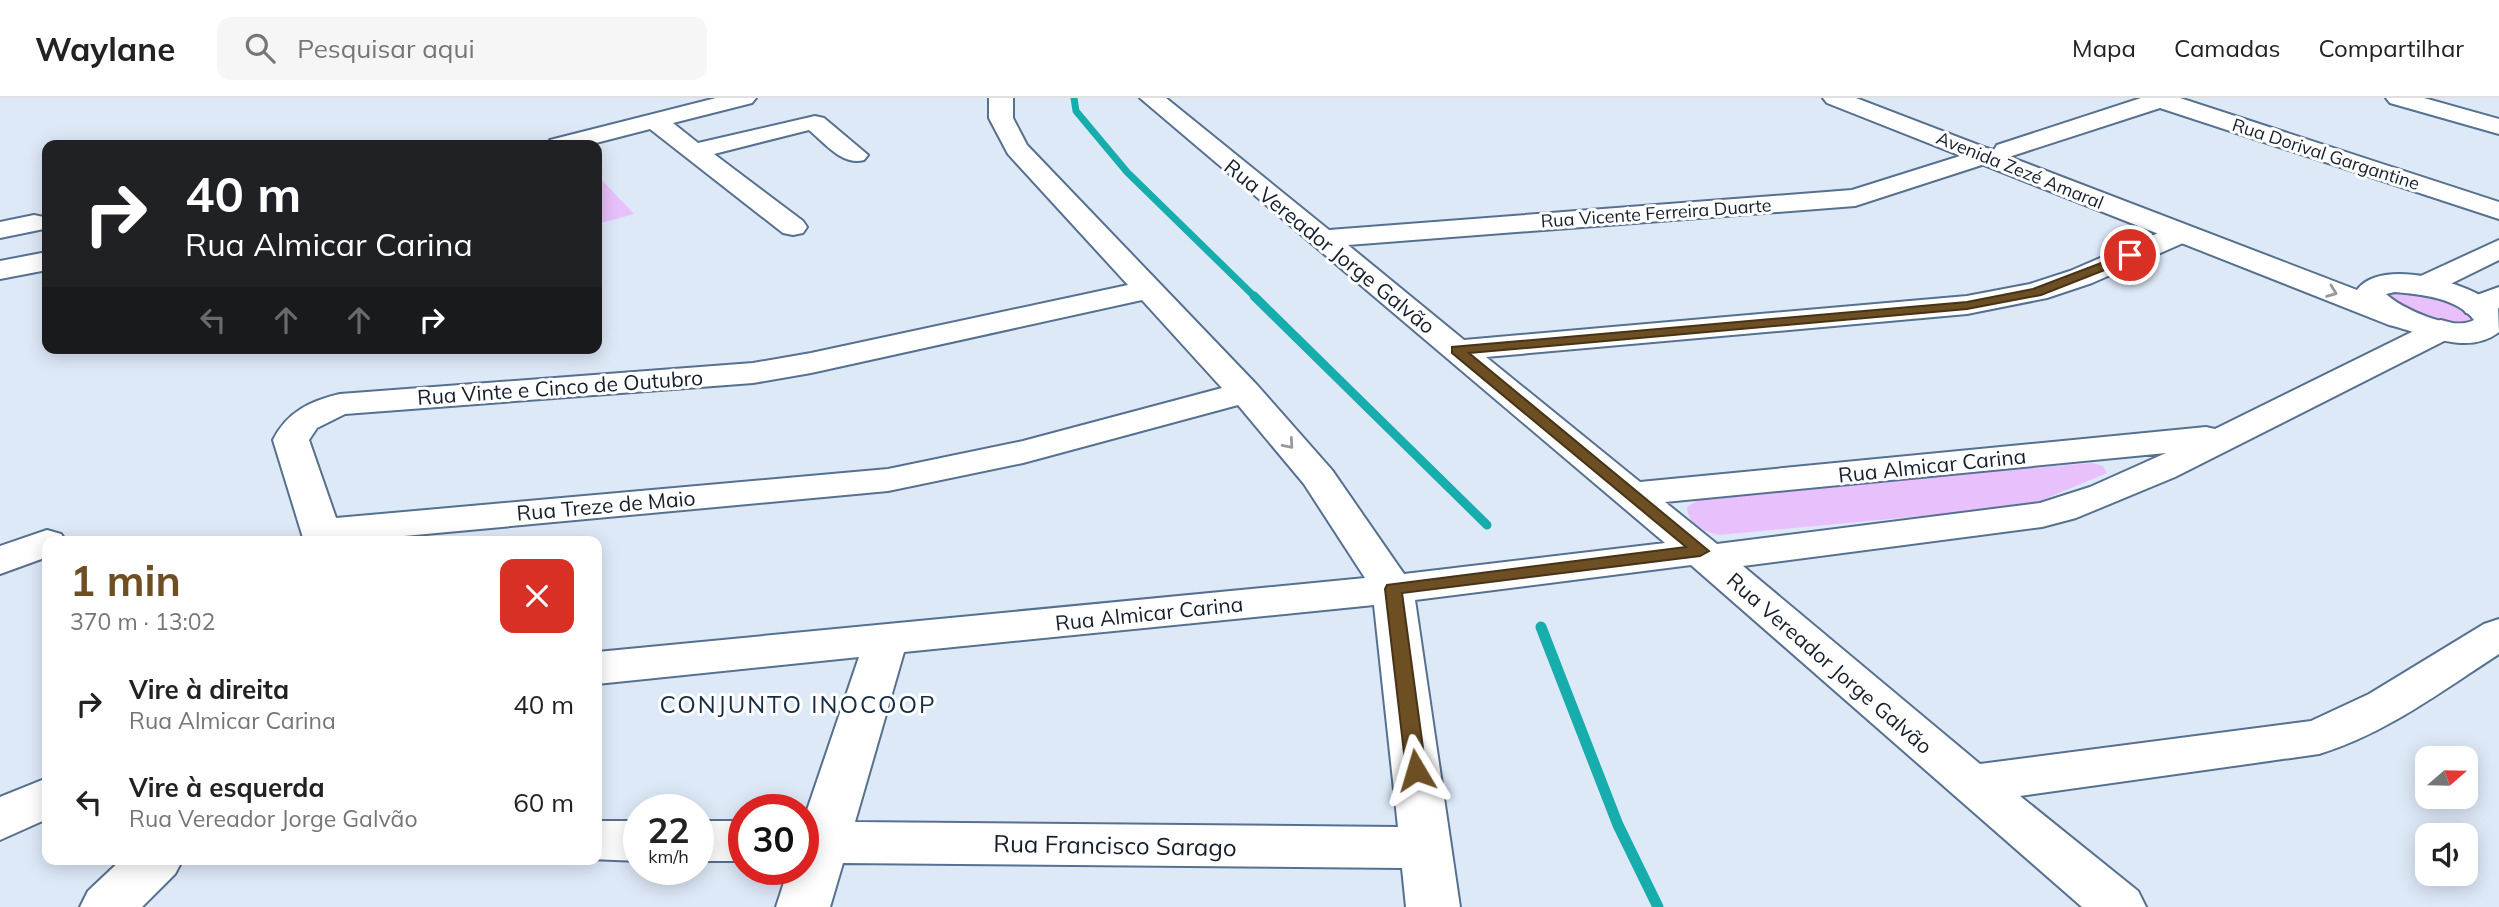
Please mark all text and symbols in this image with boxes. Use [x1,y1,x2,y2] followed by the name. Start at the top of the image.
[217,17,707,80] search box
[35,28,175,69] text: Waylane
[241,29,279,67] icon: search
[297,32,475,65] text: Pesquisar aqui
[2072,33,2136,63] text: Mapa
[2174,33,2281,63] text: Camadas
[2319,33,2464,63] text: Compartilhar
[2229,113,2423,195] street label: Rua Dorival Gargantine
[1933,126,2107,214] street label: Avenida Zezé Amaral
[1219,153,1441,339] street label: Rua Vereador Jorge Galvão
[185,163,301,224] text: 40 m
[70,168,161,259] icon: right
[1540,193,1772,233] street label: Rua Vicente Ferreira Duarte
[185,224,473,264] text: Rua Almicar Carina
[2100,225,2160,285] pin
[2111,236,2149,274] icon: arrive
[2326,284,2338,298] one-way arrow
[194,301,232,339] icon: left
[267,301,305,339] icon: ahead
[340,301,378,339] icon: ahead
[413,301,451,339] icon: right
[416,364,704,410] street label: Rua Vinte e Cinco de Outubro
[1281,435,1293,448] one-way arrow
[1837,442,2027,488] street label: Rua Almicar Carina
[516,484,696,526] street label: Rua Treze de Maio
[70,554,181,607] text: 1 min
[500,559,574,633] button: close
[1722,567,1938,759] street label: Rua Vereador Jorge Galvão
[1054,590,1244,636] street label: Rua Almicar Carina
[70,607,215,636] text: 370 m · 13:02
[129,673,289,706] text: Vire à direita
[70,685,108,723] icon: right
[513,688,574,721] text: 40 m
[659,689,937,719] district label: CONJUNTO INOCOOP
[129,706,336,735] text: Rua Almicar Carina
[1379,733,1453,807] position arrow
[2415,746,2478,808] north arrow
[2415,746,2478,886] map controls
[129,771,325,804] text: Vire à esquerda
[70,783,108,821] icon: left
[513,786,574,819] text: 60 m
[728,794,819,885] speed limit sign: 30
[129,804,418,833] text: Rua Vereador Jorge Galvão
[647,808,690,852] text: 22
[2415,823,2478,886] button: sound
[993,828,1237,862] street label: Rua Francisco Sarago
[648,845,689,868] text: km/h

